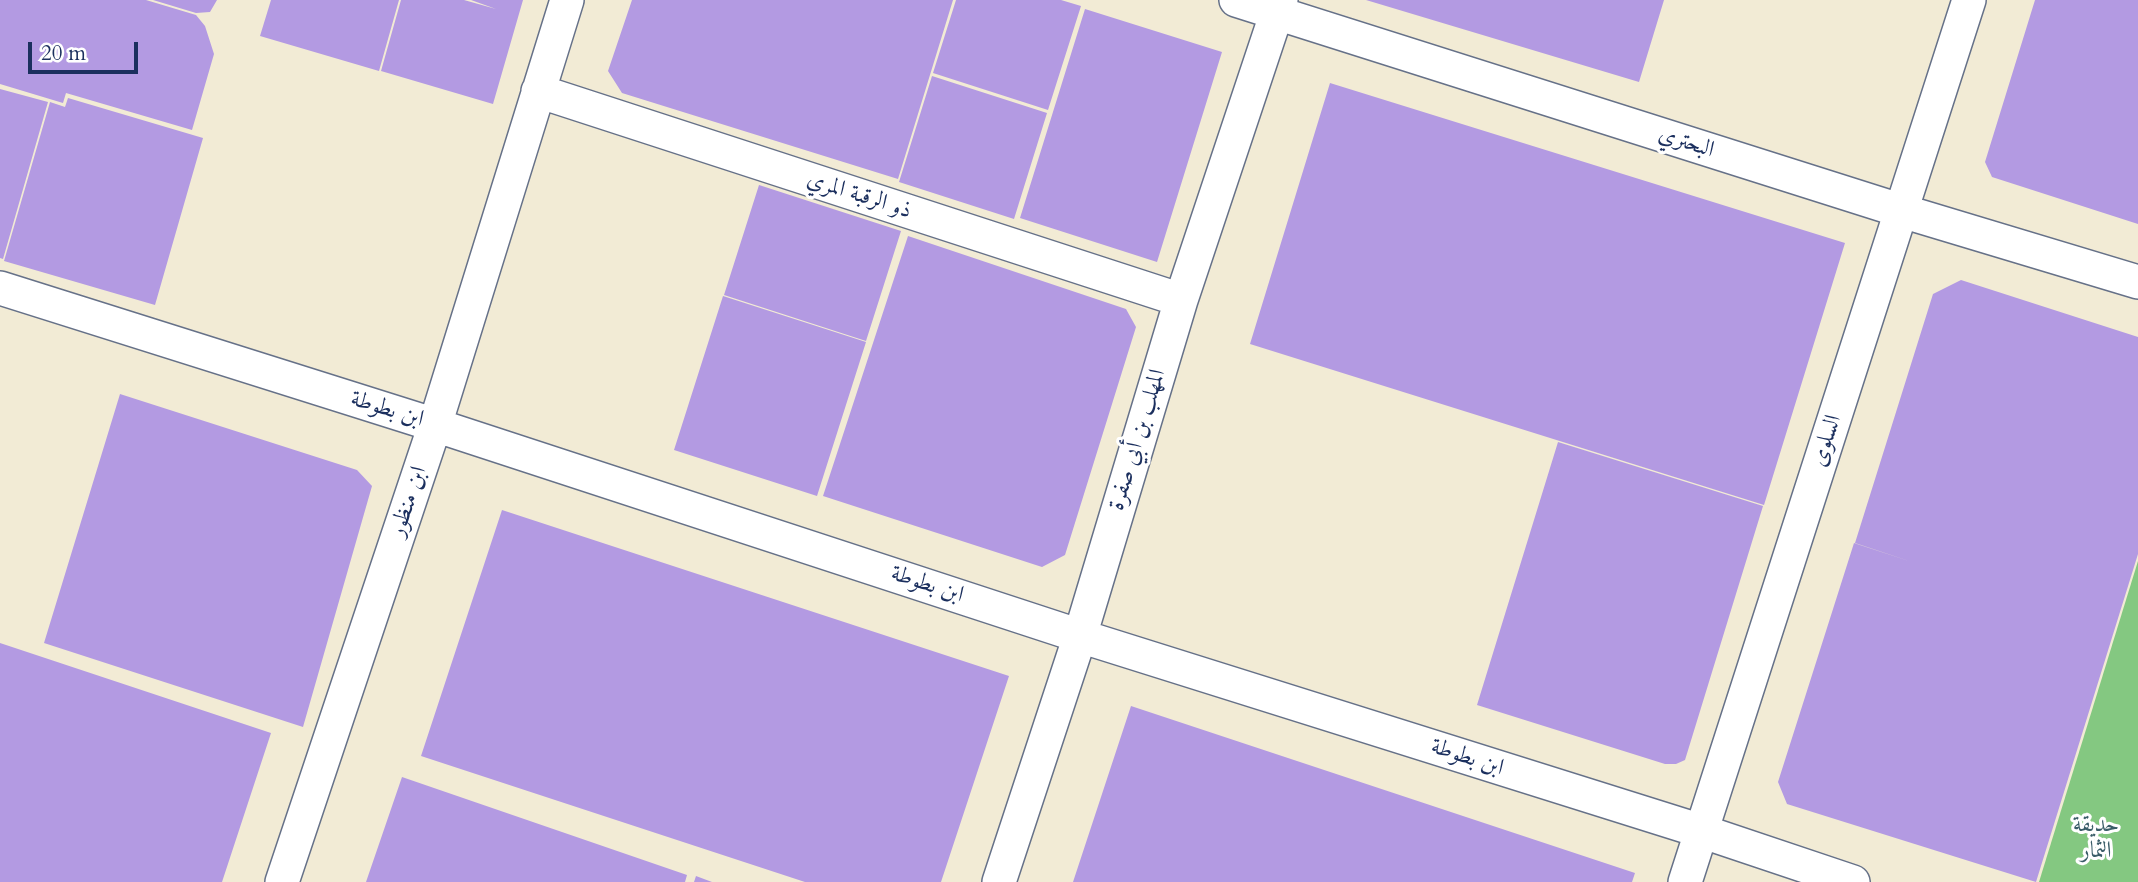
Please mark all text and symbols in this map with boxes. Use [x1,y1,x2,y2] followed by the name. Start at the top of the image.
[32,28,142,72] scale bar
[41,39,86,68] text: 20 m
[1655,121,1717,165] street label: البحتري
[803,166,915,226] street label: ذو الرقبة المري
[1103,366,1173,514] street label: المهلب بن أبي صفرة
[347,386,427,434] street label: ابن بطوطة
[1806,412,1848,470] street label: السلوى
[384,463,434,541] street label: ابن منظور
[887,560,967,610] street label: ابن بطوطة
[1427,733,1507,783] street label: ابن بطوطة
[2073,812,2119,866] park label: حديقة الثمار

